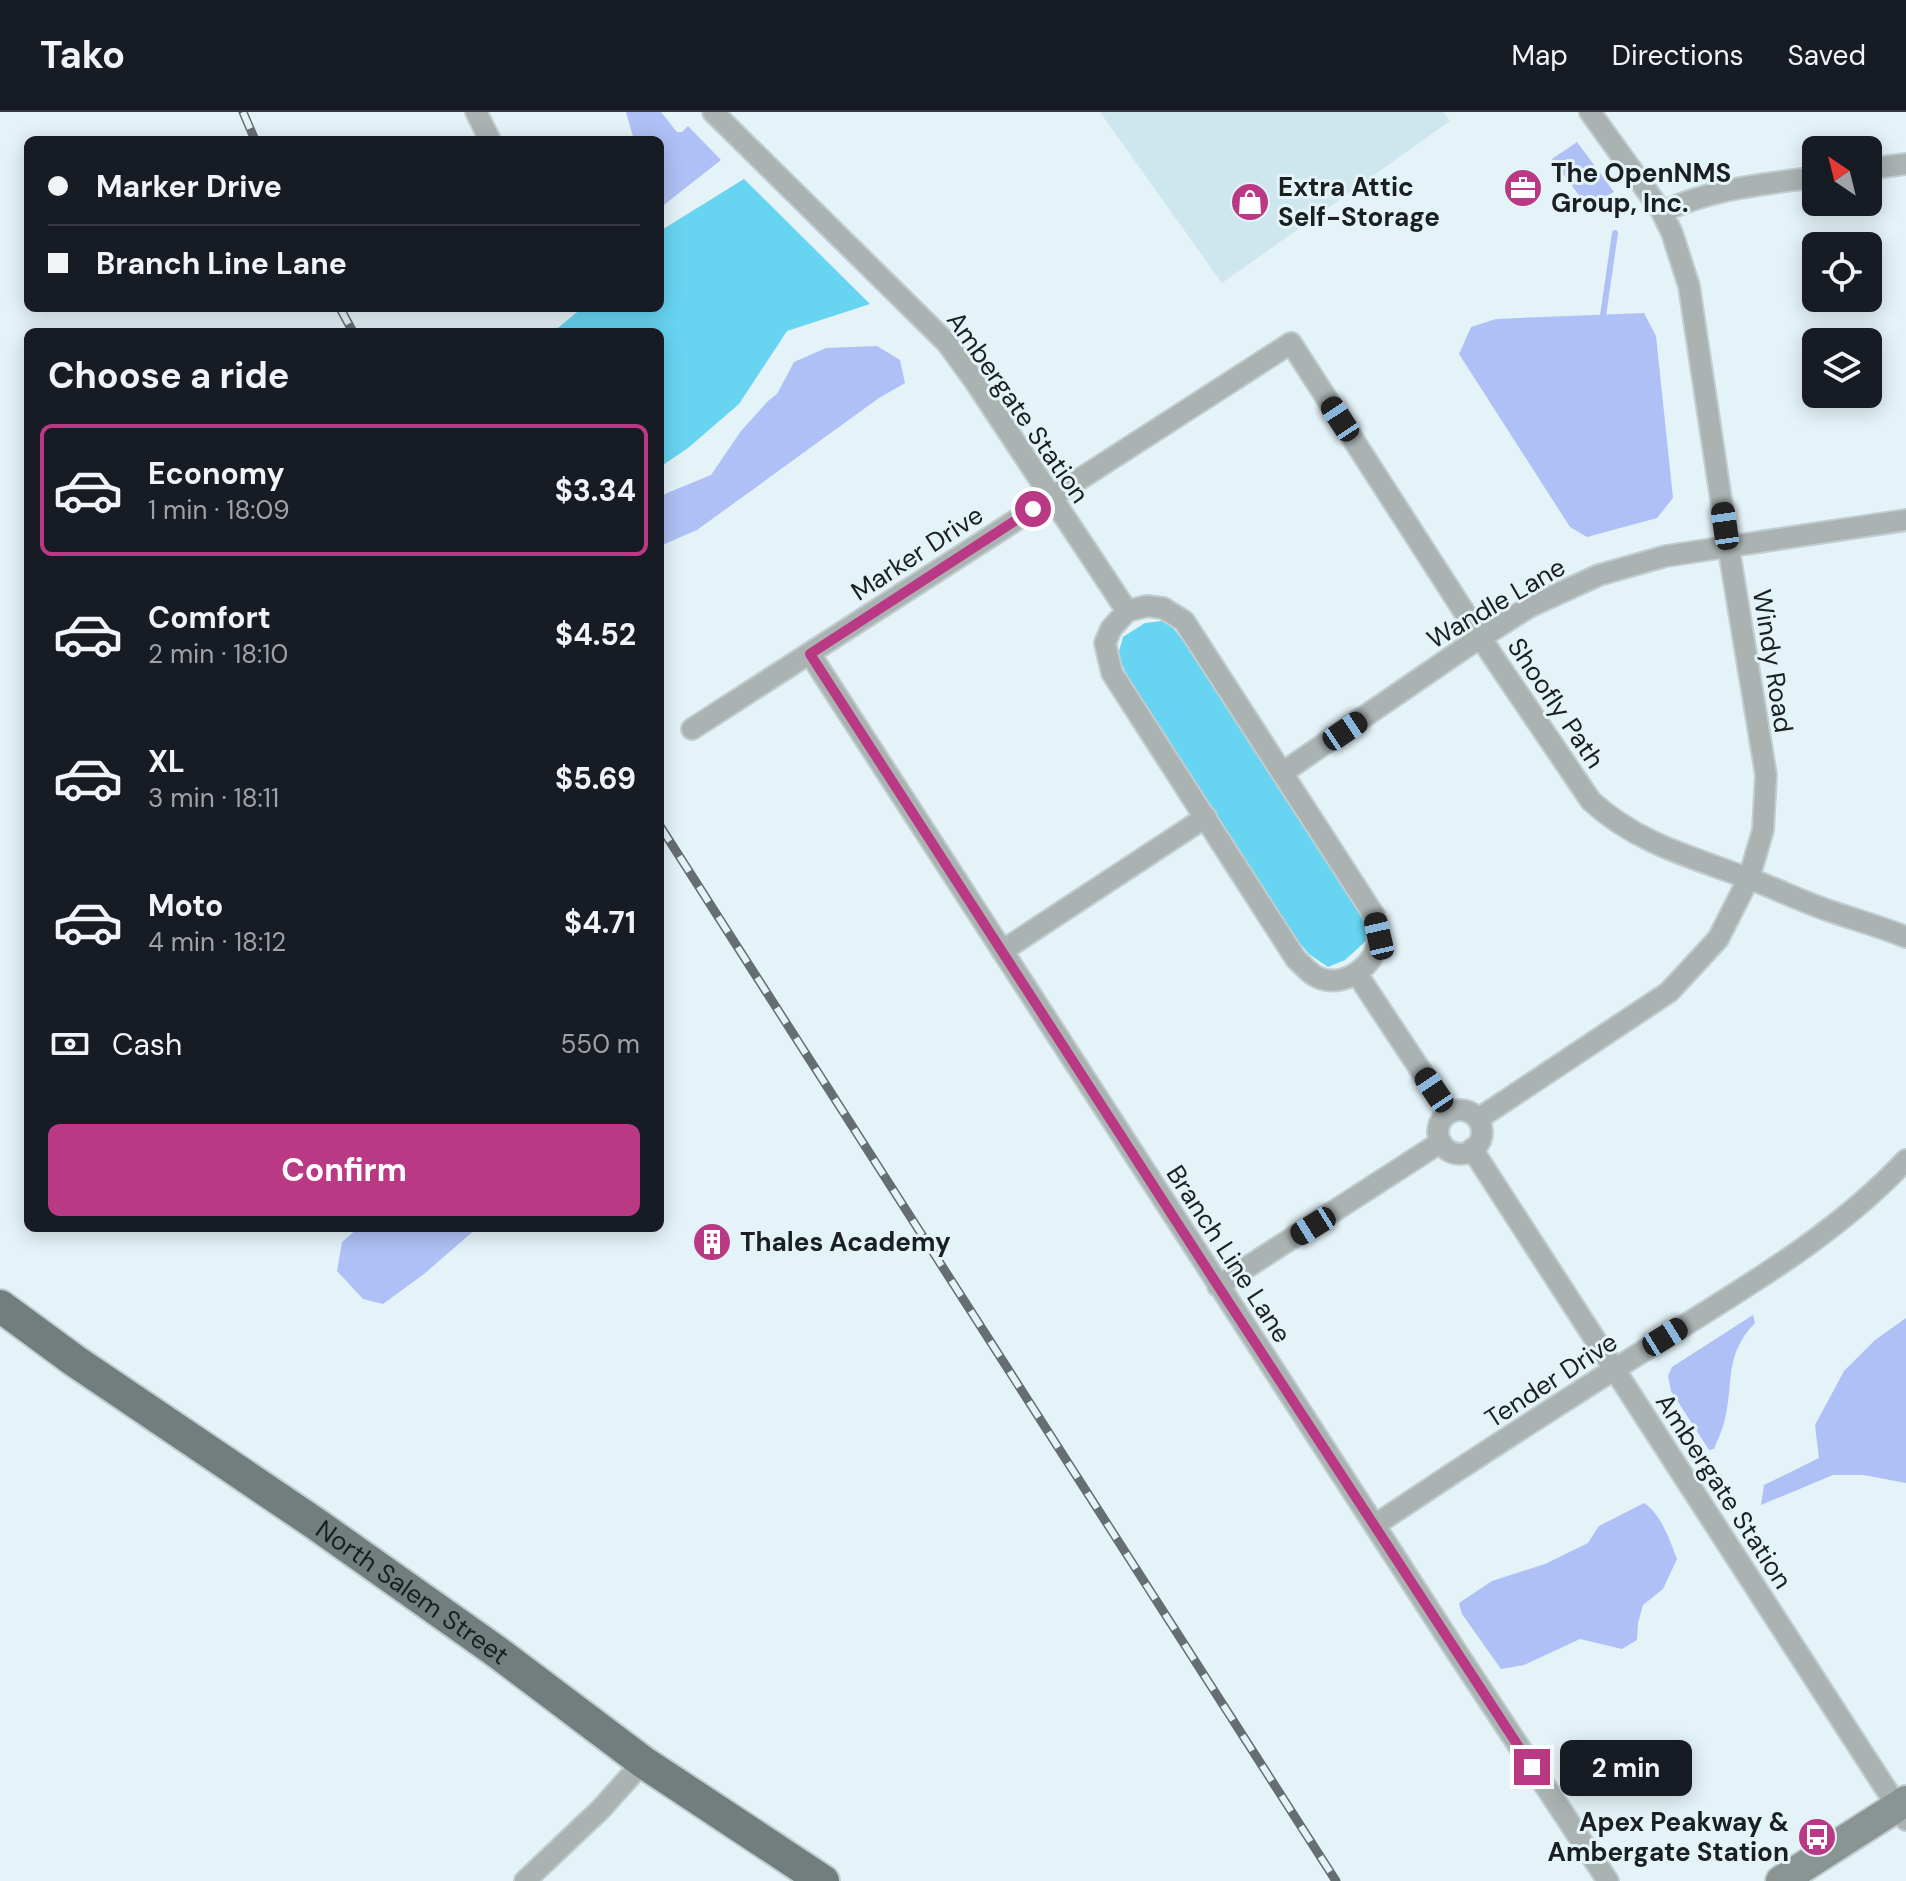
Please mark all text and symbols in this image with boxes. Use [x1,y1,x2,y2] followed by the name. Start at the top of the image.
[40,30,125,80] text: Tako
[1511,37,1568,74] text: Map
[1612,37,1744,74] text: Directions
[1788,37,1866,74] text: Saved
[1802,136,1882,216] north arrow
[1802,136,1882,408] map controls
[1551,156,1731,220] place label: The OpenNMS Group, Inc.
[96,167,282,206] text: Marker Drive
[1502,167,1544,209] office icon: The OpenNMS Group, Inc.
[1278,170,1440,234] place label: Extra Attic Self-Storage
[1229,181,1271,223] shop icon: Extra Attic Self-Storage
[1802,232,1882,312] button: locate
[96,244,347,283] text: Branch Line Lane
[939,305,1097,509] street label: Ambergate Station
[1802,328,1882,408] button: layers
[48,352,289,399] text: Choose a ride
[1317,392,1363,446] car
[52,454,124,526] icon: car
[148,454,285,493] text: Economy
[555,471,636,510] text: $3.34
[1015,491,1051,527] route start
[148,493,290,527] text: 1 min · 18:09
[845,498,989,608] street label: Marker Drive
[1710,501,1740,551] car
[1421,550,1571,656] street label: Wandle Lane
[1745,587,1801,735] street label: Windy Road
[52,598,124,670] icon: car
[148,598,271,637] text: Comfort
[555,615,636,654] text: $4.52
[1500,631,1612,775] street label: Shoofly Path
[148,637,288,671] text: 2 min · 18:10
[1318,708,1372,754] car
[52,742,124,814] icon: car
[148,742,185,781] text: XL
[555,759,636,798] text: $5.69
[148,781,279,815] text: 3 min · 18:11
[52,886,124,958] icon: car
[148,886,223,925] text: Moto
[564,903,636,942] text: $4.71
[1362,910,1396,962] car
[148,925,286,959] text: 4 min · 18:12
[48,1022,92,1066] icon: cash
[112,1025,182,1064] text: Cash
[560,1027,640,1061] text: 550 m
[1411,1063,1457,1117] car
[48,1124,640,1216] button: Confirm
[1159,1159,1299,1349] street label: Branch Line Lane
[1286,1203,1340,1249] car
[691,1221,733,1263] building icon: Thales Academy
[740,1225,951,1259] place label: Thales Academy
[1638,1314,1692,1360] car
[1478,1325,1624,1435] street label: Tender Drive
[1648,1387,1800,1595] street label: Ambergate Station
[309,1512,516,1672] street label: North Salem Street
[1560,1739,1692,1795] callout: 2 min
[1514,1749,1550,1785] route end
[1592,1751,1660,1785] text: 2 min
[1547,1805,1789,1869] place label: Apex Peakway & Ambergate Station
[1796,1816,1838,1858] bus stop icon: Apex Peakway & Ambergate Station

